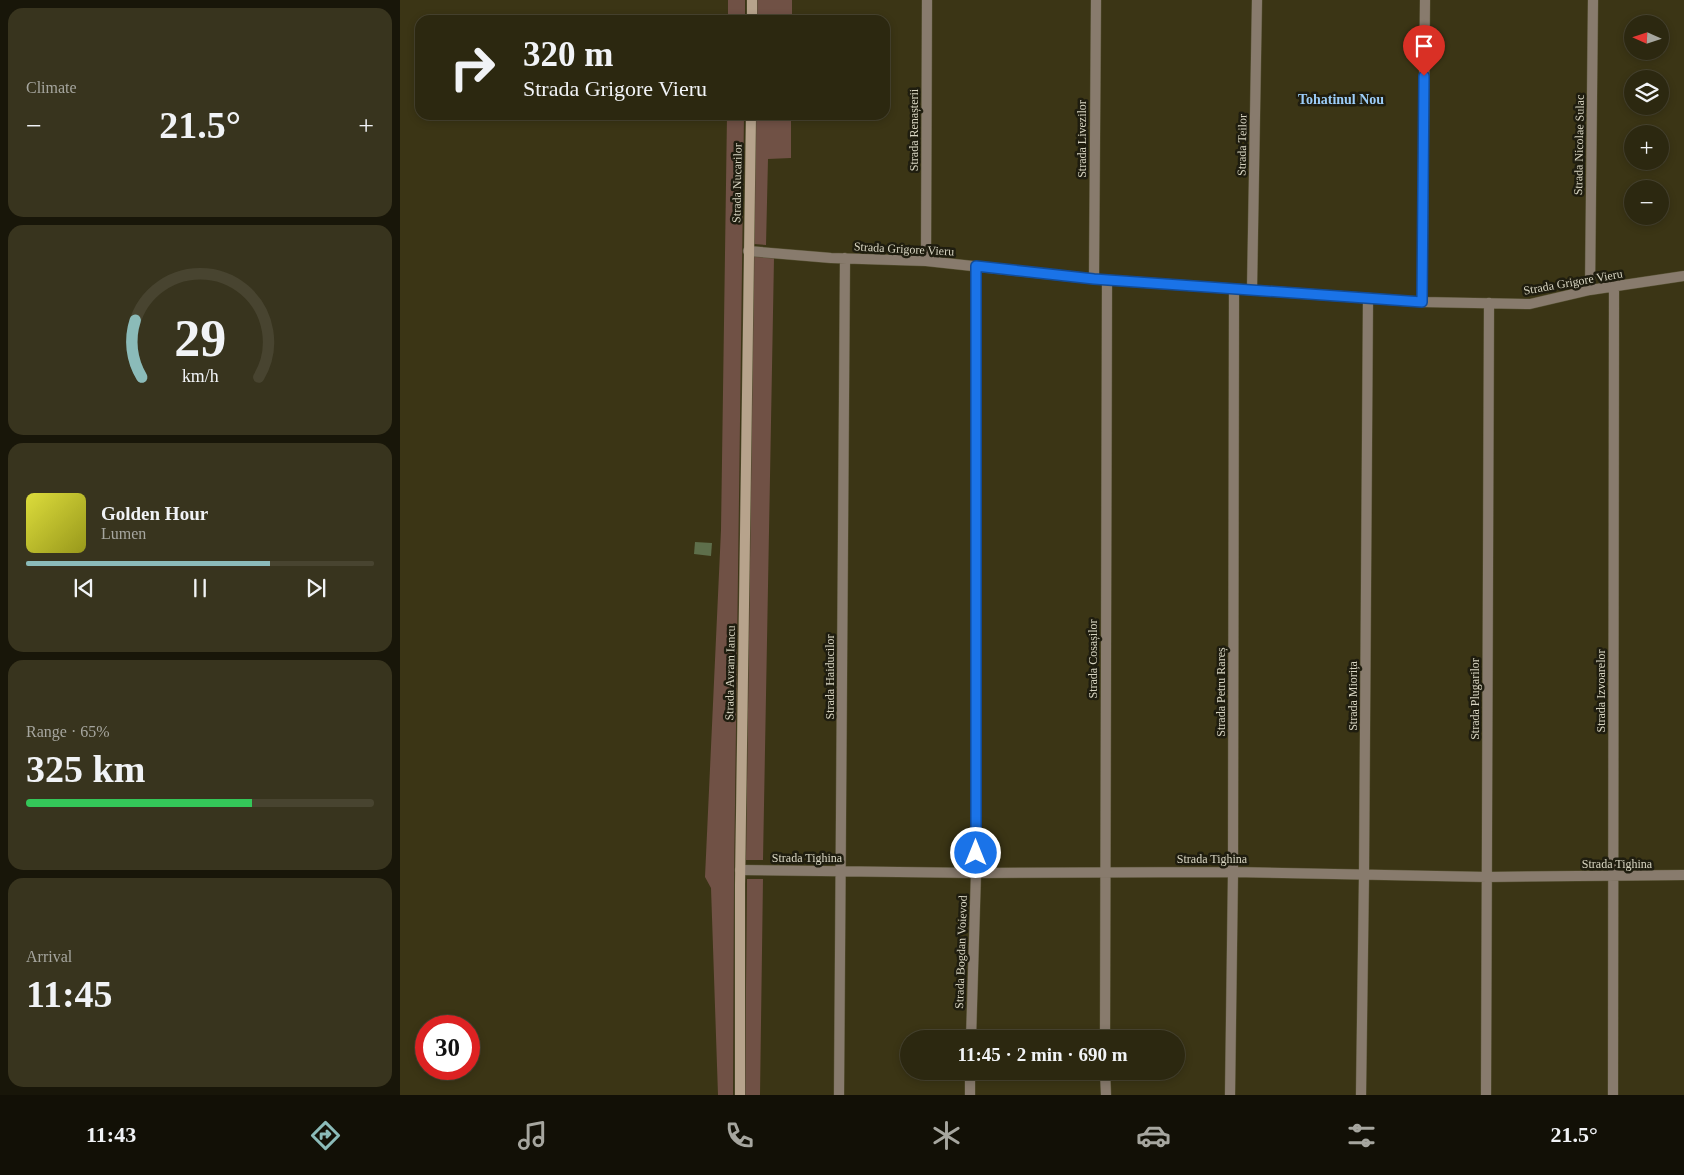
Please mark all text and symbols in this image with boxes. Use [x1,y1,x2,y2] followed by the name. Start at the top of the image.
[1624,15,1669,60] north arrow
[1624,15,1669,225] map controls
[1403,25,1445,76] pin
[1410,32,1438,60] icon: arrive
[440,35,505,100] icon: right
[523,35,613,74] text: 320 m
[1624,70,1669,115] button: layers
[523,76,707,101] text: Strada Grigore Vieru
[26,79,77,96] text: Climate
[907,88,921,171] street label: Strada Renașterii
[1298,92,1384,107] district label: Tohatinul Nou
[1571,95,1587,195] street label: Strada Nicolae Sulac
[1075,100,1089,178] street label: Strada Livezilor
[159,104,241,146] text: 21.5°
[26,110,42,141] text: −
[358,110,374,141] text: +
[1234,114,1250,176] street label: Strada Teilor
[1624,125,1669,170] button: +
[729,143,745,223] street label: Strada Nucarilor
[1624,180,1669,225] button: −
[854,239,954,259] street label: Strada Grigore Vieru
[1522,266,1624,298] street label: Strada Grigore Vieru
[174,310,226,367] text: 29
[182,366,218,386] text: km/h
[101,503,208,524] text: Golden Hour
[101,525,146,542] text: Lumen
[70,574,98,602] icon: previous
[186,574,214,602] icon: pause
[302,574,330,602] icon: next
[1086,620,1100,699] street label: Strada Cosașilor
[722,625,738,721] street label: Strada Avram Iancu
[823,635,837,719] street label: Strada Haiducilor
[1214,647,1228,737] street label: Strada Petru Rareș
[1594,650,1608,732] street label: Strada Izvoarelor
[1468,658,1482,740] street label: Strada Plugarilor
[1346,661,1360,731] street label: Strada Miorița
[26,723,110,740] text: Range · 65%
[26,748,145,790] text: 325 km
[949,826,1001,878] position arrow
[772,851,843,865] street label: Strada Tighina
[1177,852,1248,866] street label: Strada Tighina
[1582,857,1653,871] street label: Strada Tighina
[952,895,970,1009] street label: Strada Bogdan Voievod
[26,948,72,965] text: Arrival
[26,973,113,1015] text: 11:45
[415,1015,480,1080] speed limit sign: 30
[958,1044,1127,1065] text: 11:45 · 2 min · 690 m
[308,1118,343,1153] icon: directions
[515,1118,550,1153] icon: music
[722,1118,757,1153] icon: phone
[929,1118,964,1153] icon: climate
[1136,1118,1171,1153] icon: car
[1344,1118,1379,1153] icon: filters
[86,1122,136,1147] text: 11:43
[1551,1122,1598,1147] text: 21.5°

